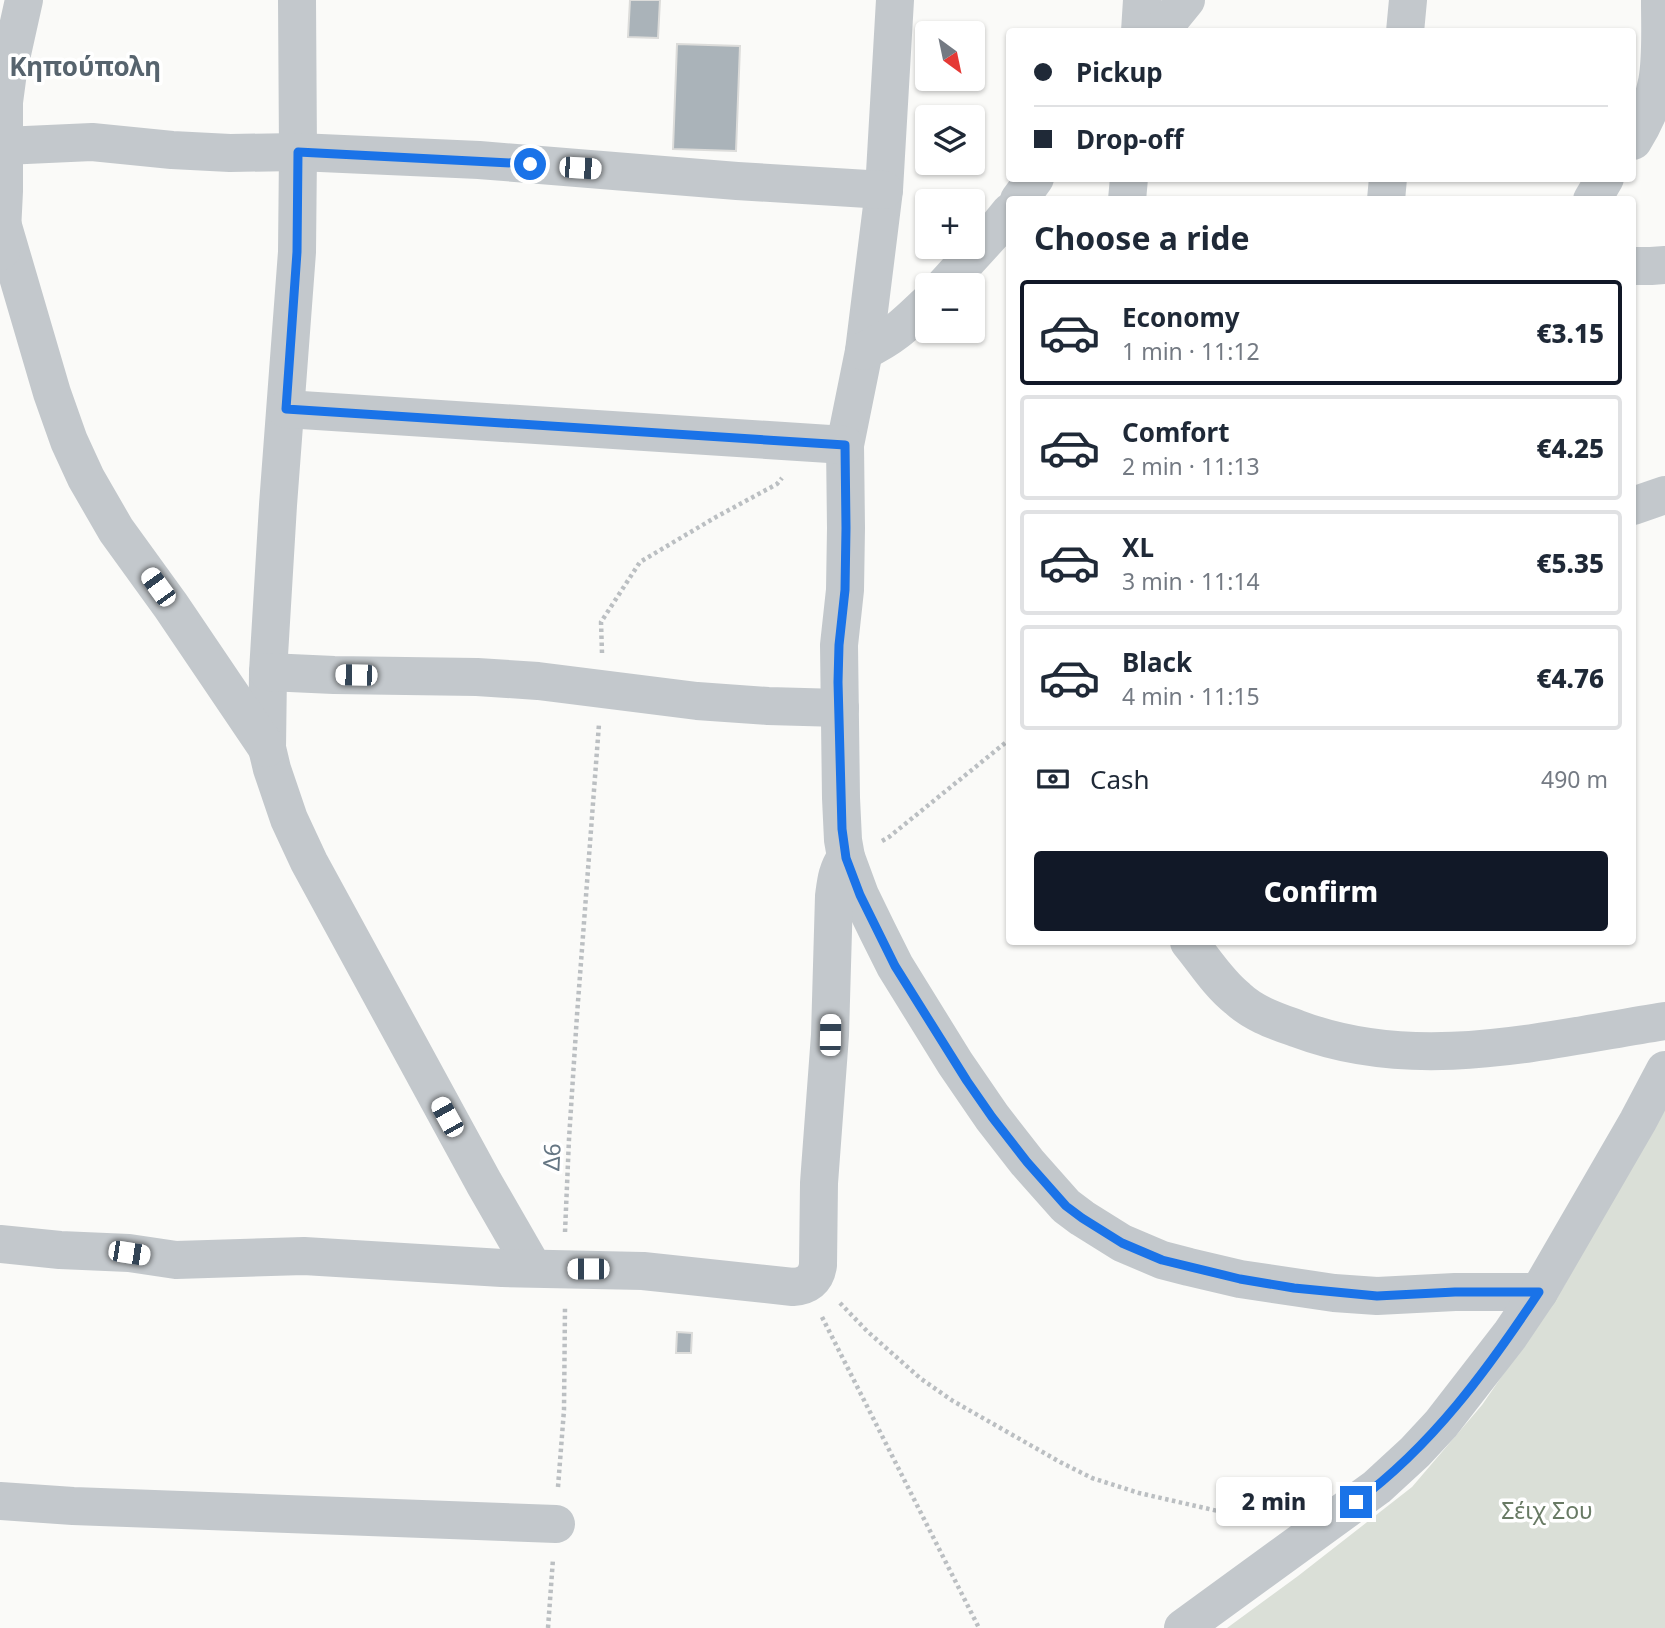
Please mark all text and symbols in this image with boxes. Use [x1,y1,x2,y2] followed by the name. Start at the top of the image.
[915,21,985,91] north arrow
[915,21,985,343] map controls
[9,48,161,84] district label: Κηπούπολη
[1076,54,1163,90] text: Pickup
[915,105,985,175] button: layers
[1076,121,1183,157] text: Drop-off
[514,148,546,180] route start
[559,156,602,180] car
[915,189,985,259] button: +
[1034,216,1250,259] text: Choose a ride
[915,273,985,343] button: −
[1122,299,1240,335] text: Economy
[1038,301,1101,364] icon: car
[1536,315,1604,351] text: €3.15
[1122,335,1260,367] text: 1 min · 11:12
[1122,414,1230,450] text: Comfort
[1038,416,1101,479] icon: car
[1536,430,1604,466] text: €4.25
[1122,450,1260,482] text: 2 min · 11:13
[1122,529,1154,565] text: XL
[1038,531,1101,594] icon: car
[1536,545,1604,581] text: €5.35
[138,564,179,610] car
[1122,565,1260,597] text: 3 min · 11:14
[1122,644,1192,680] text: Black
[1038,646,1101,709] icon: car
[1536,660,1604,696] text: €4.76
[335,664,378,686] car
[1122,680,1260,712] text: 4 min · 11:15
[1034,760,1072,798] icon: cash
[1090,761,1150,797] text: Cash
[1541,763,1608,795] text: 490 m
[1034,851,1608,931] button: Confirm
[820,1014,841,1056] car
[428,1094,467,1140] car
[534,1142,568,1172] street label: Δ6
[107,1239,152,1267] car
[568,1259,610,1280] car
[1216,1478,1332,1526] callout: 2 min
[1242,1485,1306,1517] text: 2 min
[1340,1486,1372,1518] route end
[1501,1494,1593,1526] park label: Σέιχ Σου

